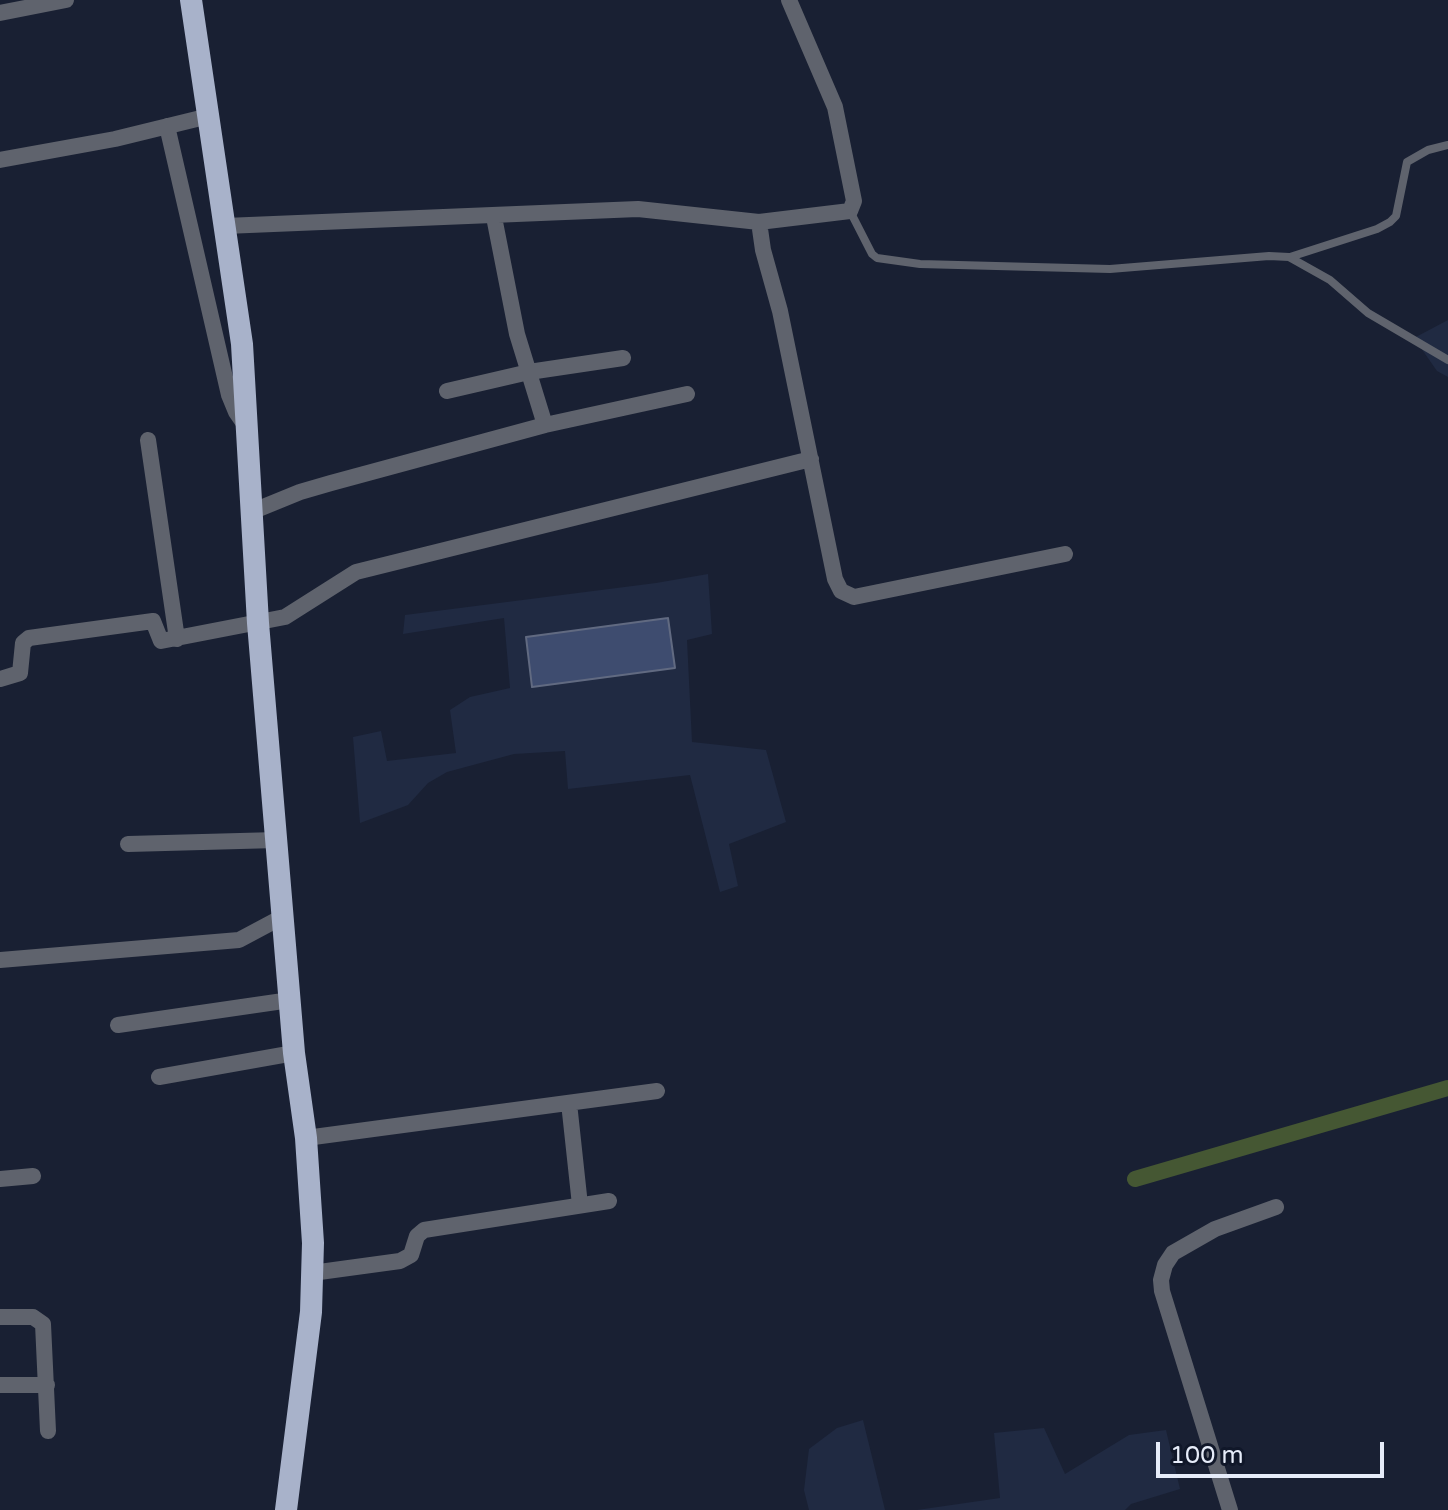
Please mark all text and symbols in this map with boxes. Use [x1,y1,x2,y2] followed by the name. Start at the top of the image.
[1160,1426,1388,1476] scale bar
[1170,1441,1244,1470] text: 100 m

